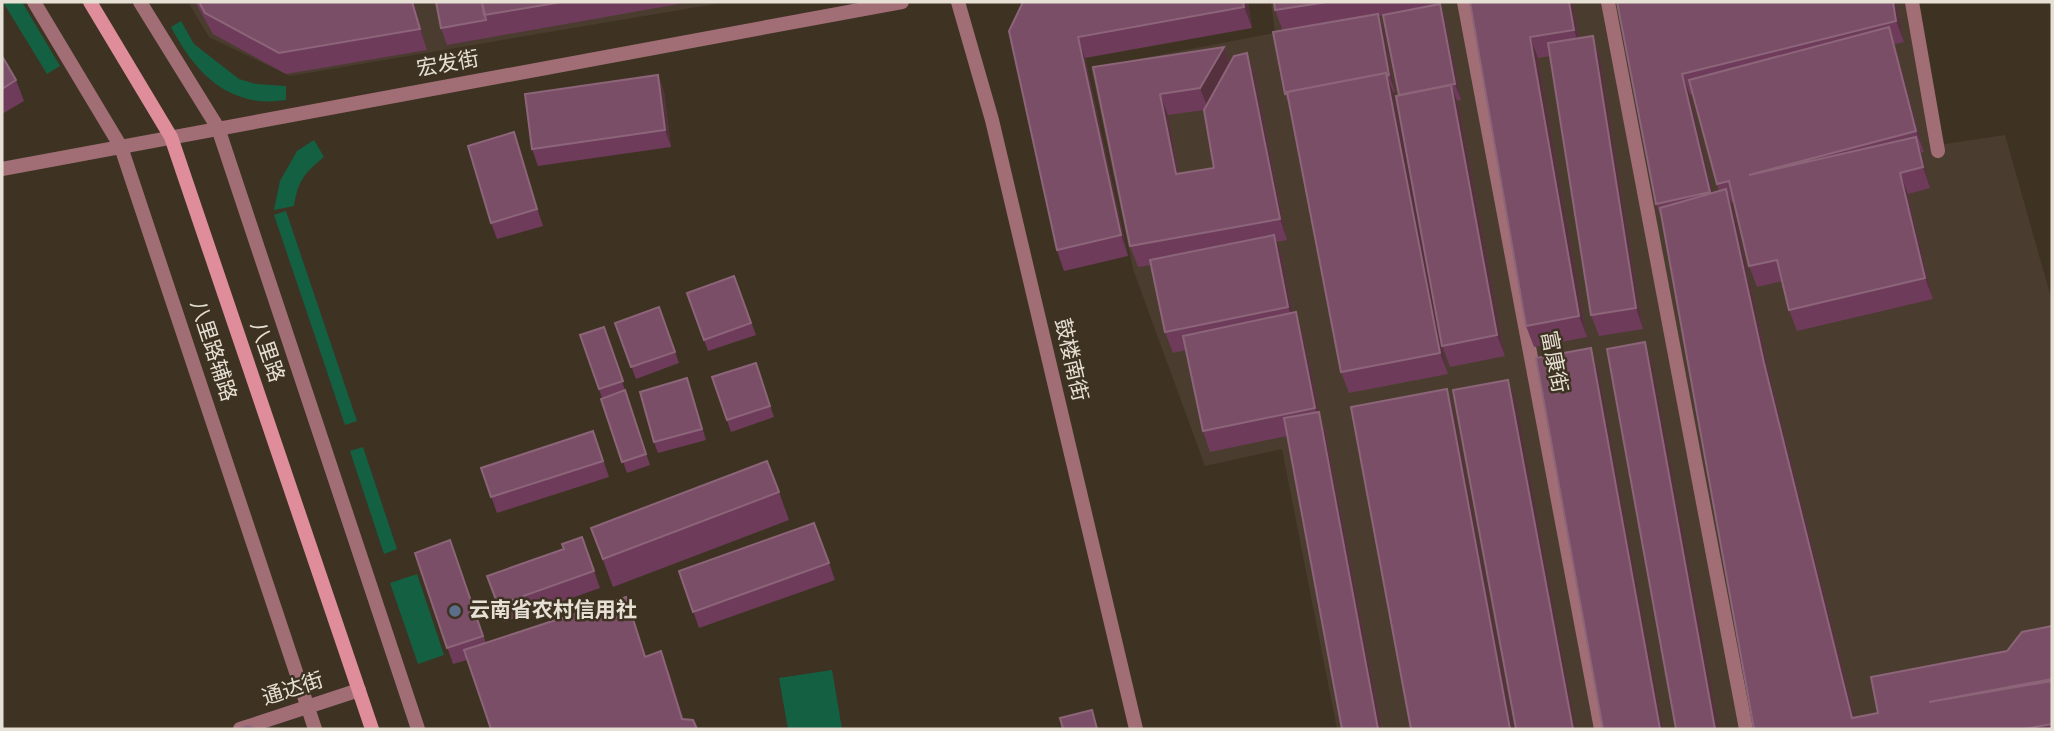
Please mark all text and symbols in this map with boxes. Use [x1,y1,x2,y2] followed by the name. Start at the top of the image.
[415,46,481,84] street label: 宏发街
[183,297,241,405] street label: 八里路辅路
[1047,316,1093,404] street label: 鼓楼南街
[243,318,289,386] street label: 八里路
[1534,329,1572,395] street label: 富康街
[469,598,637,625] place label: 云南省农村信用社
[447,603,463,619] marker: 云南省农村信用社
[259,667,327,713] street label: 通达街

